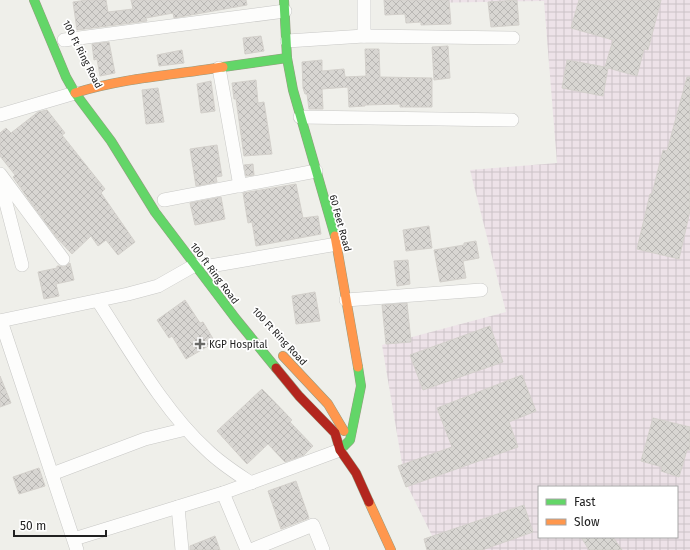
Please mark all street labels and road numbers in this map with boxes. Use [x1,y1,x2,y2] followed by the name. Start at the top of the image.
[60,18,104,91] street label: 100 Ft Ring Road
[327,194,353,253] street label: 60 Feet Road
[187,241,241,307] street label: 100 ft Ring Road
[249,305,309,368] street label: 100 Ft Ring Road

